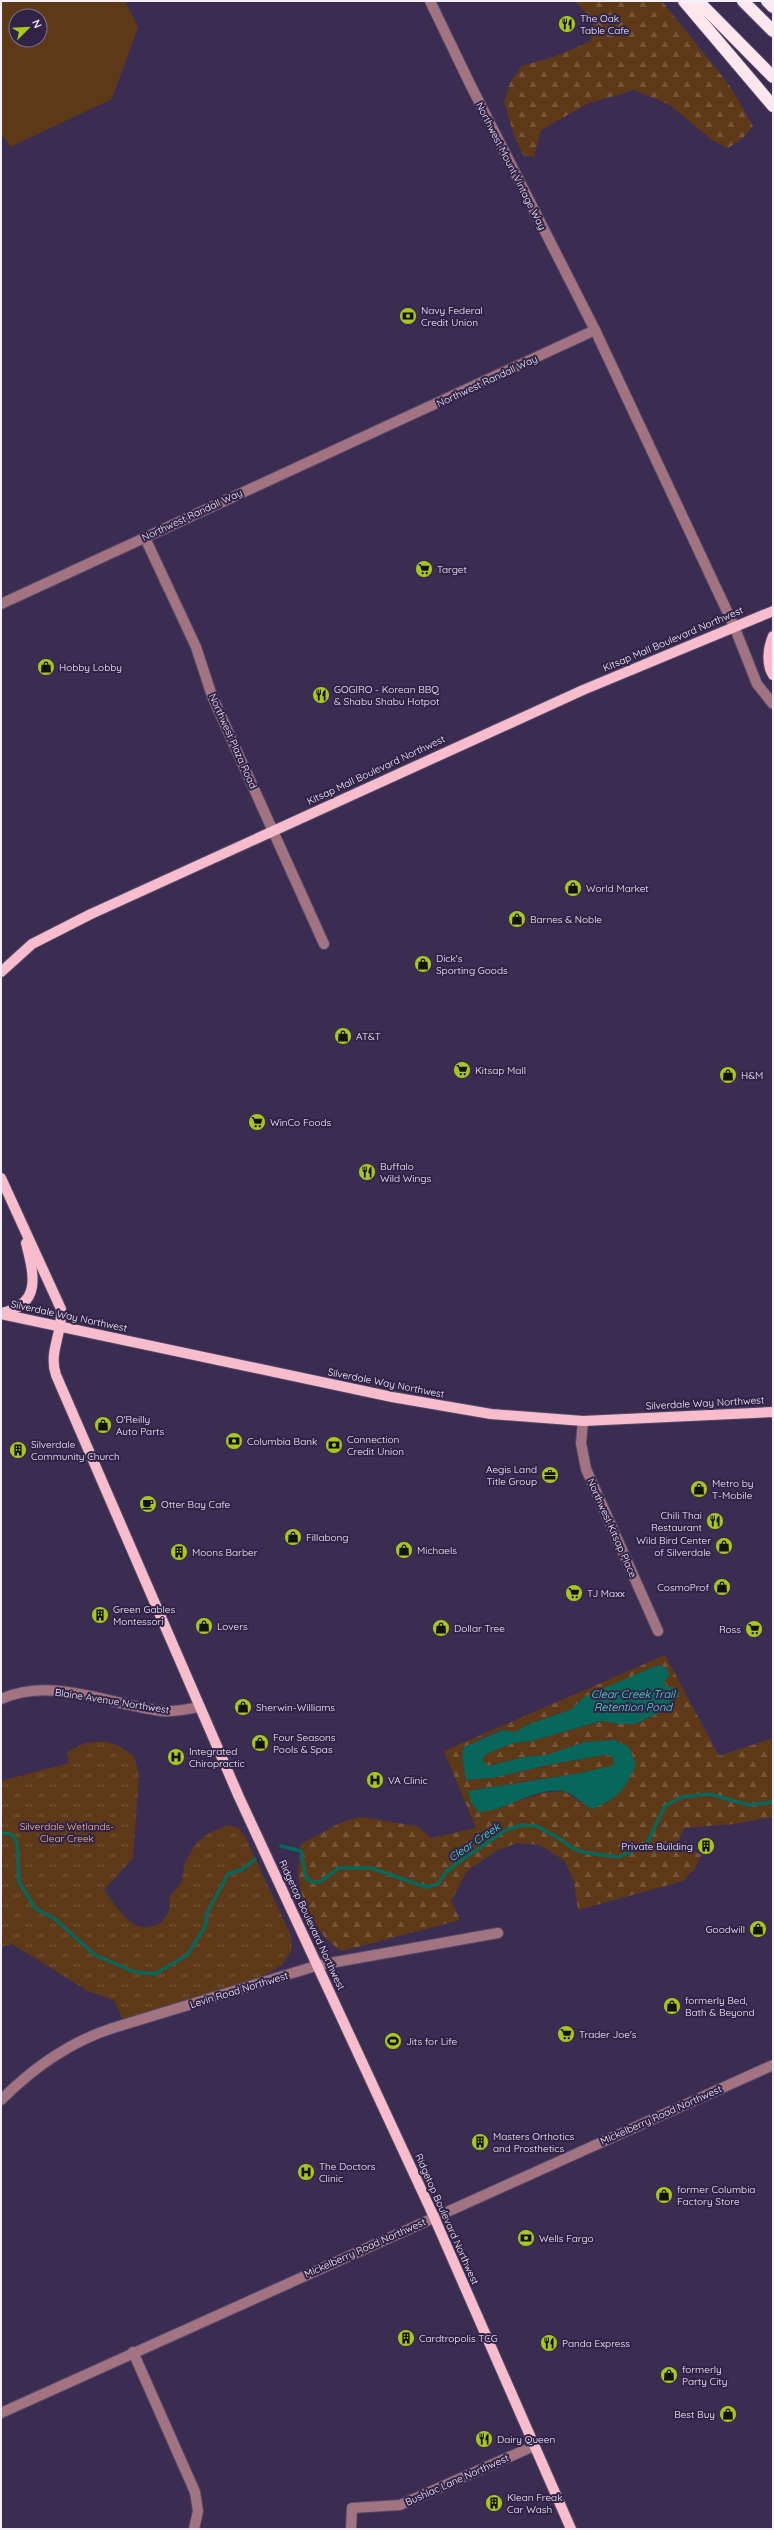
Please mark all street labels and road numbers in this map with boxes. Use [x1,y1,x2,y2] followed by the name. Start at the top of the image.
[473,100,549,232] street label: Northwest Mount Vintage Way
[435,352,539,410] street label: Northwest Randall Way
[140,486,244,544] street label: Northwest Randall Way
[601,603,746,674] street label: Kitsap Mall Boulevard Northwest
[206,691,260,791] street label: Northwest Plaza Road
[305,732,448,808] street label: Kitsap Mall Boulevard Northwest
[10,1297,129,1335] street label: Silverdale Way Northwest
[327,1365,446,1401] street label: Silverdale Way Northwest
[645,1393,765,1413] street label: Silverdale Way Northwest
[584,1476,640,1580] street label: Northwest Kitsap Place
[54,1686,171,1717] street label: Blaine Avenue Northwest
[276,1858,348,1993] street label: Ridgetop Boulevard Northwest
[188,1969,290,2011] street label: Levin Road Northwest
[598,2082,724,2148] street label: Mickelberry Road Northwest
[412,2151,482,2287] street label: Ridgetop Boulevard Northwest
[302,2215,428,2281] street label: Mickelberry Road Northwest
[403,2451,511,2509] street label: Bushlac Lane Northwest

